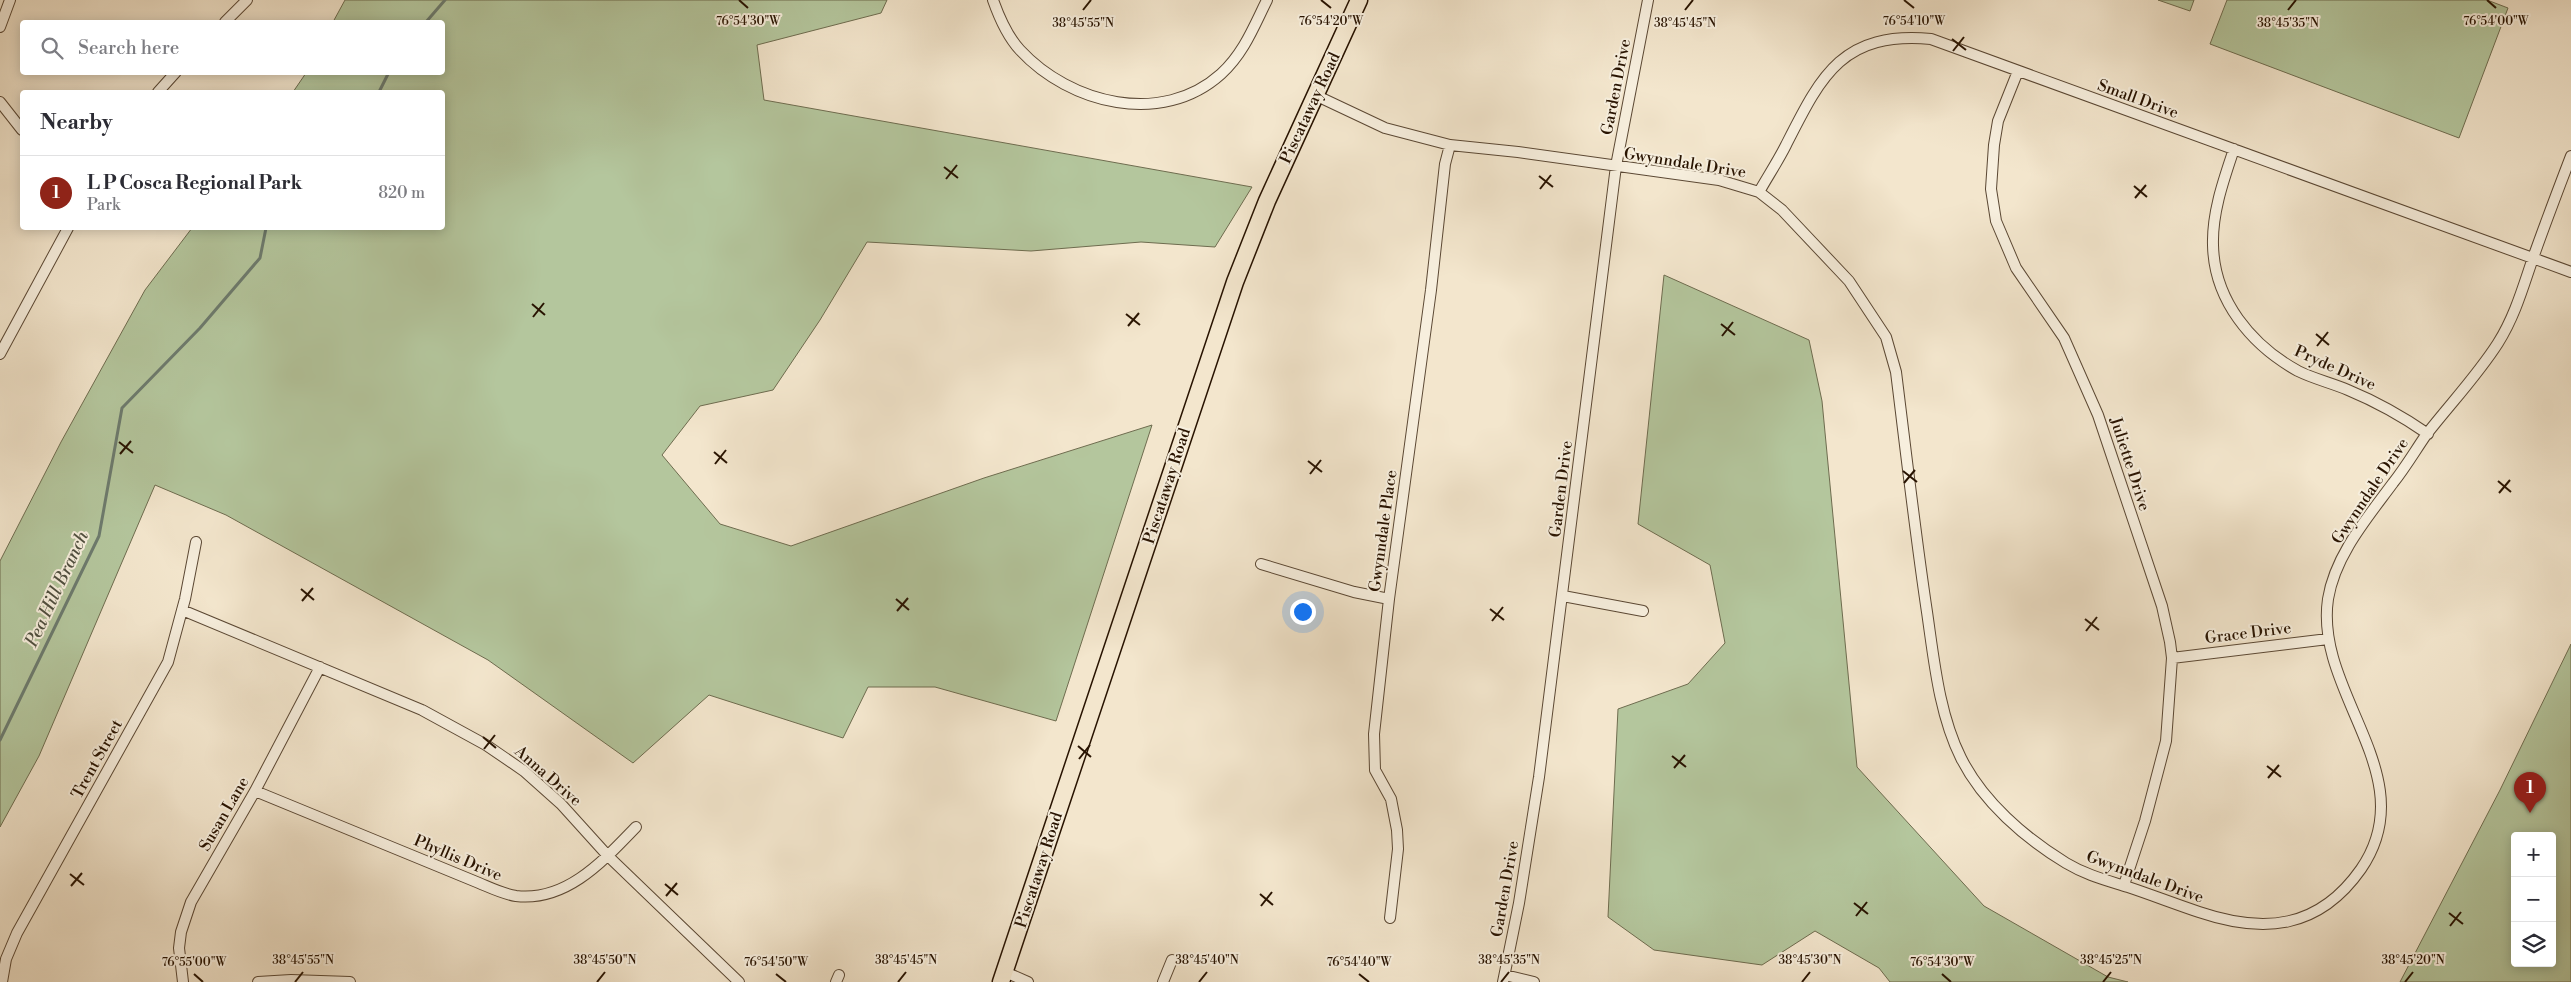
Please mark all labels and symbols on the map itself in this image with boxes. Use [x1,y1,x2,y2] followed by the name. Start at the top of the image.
[716,14,781,29] text: 76°54'30"W
[1299,14,1364,29] text: 76°54'20"W
[1883,14,1946,29] text: 76°54'10"W
[2463,14,2530,29] text: 76°54'00"W
[1052,16,1114,31] text: 38°45'55"N
[1654,16,1716,31] text: 38°45'45"N
[2257,16,2319,31] text: 38°45'35"N
[1597,37,1635,137] street label: Garden Drive
[1275,49,1345,167] street label: Piscataway Road
[2095,75,2181,123] street label: Small Drive
[1622,143,1748,183] street label: Gwynndale Drive
[2291,341,2379,395] street label: Pryde Drive
[2105,414,2155,513] street label: Juliette Drive
[1139,426,1195,546] street label: Piscataway Road
[2327,434,2413,548] street label: Gwynndale Drive
[1545,439,1577,539] street label: Garden Drive
[1365,469,1401,593] street label: Gwynndale Place
[20,527,94,651] water label: Pea Hill Branch
[1290,599,1316,625] your location
[2204,618,2292,648] street label: Grace Drive
[67,716,127,802] street label: Trent Street
[510,741,586,811] street label: Anna Drive
[2514,772,2546,813] pin: 1
[195,773,253,855] street label: Susan Lane
[1011,810,1067,930] street label: Piscataway Road
[411,830,505,886] street label: Phyllis Drive
[1487,839,1523,939] street label: Garden Drive
[2083,846,2207,908] street label: Gwynndale Drive
[272,953,334,968] text: 38°45'55"N
[573,953,637,968] text: 38°45'50"N
[875,953,937,968] text: 38°45'45"N
[1175,953,1239,968] text: 38°45'40"N
[1478,953,1540,968] text: 38°45'35"N
[1778,953,1842,968] text: 38°45'30"N
[2080,953,2142,968] text: 38°45'25"N
[2381,953,2445,968] text: 38°45'20"N
[162,955,227,970] text: 76°55'00"W
[744,955,809,970] text: 76°54'50"W
[1327,955,1392,970] text: 76°54'40"W
[1910,955,1975,970] text: 76°54'30"W

